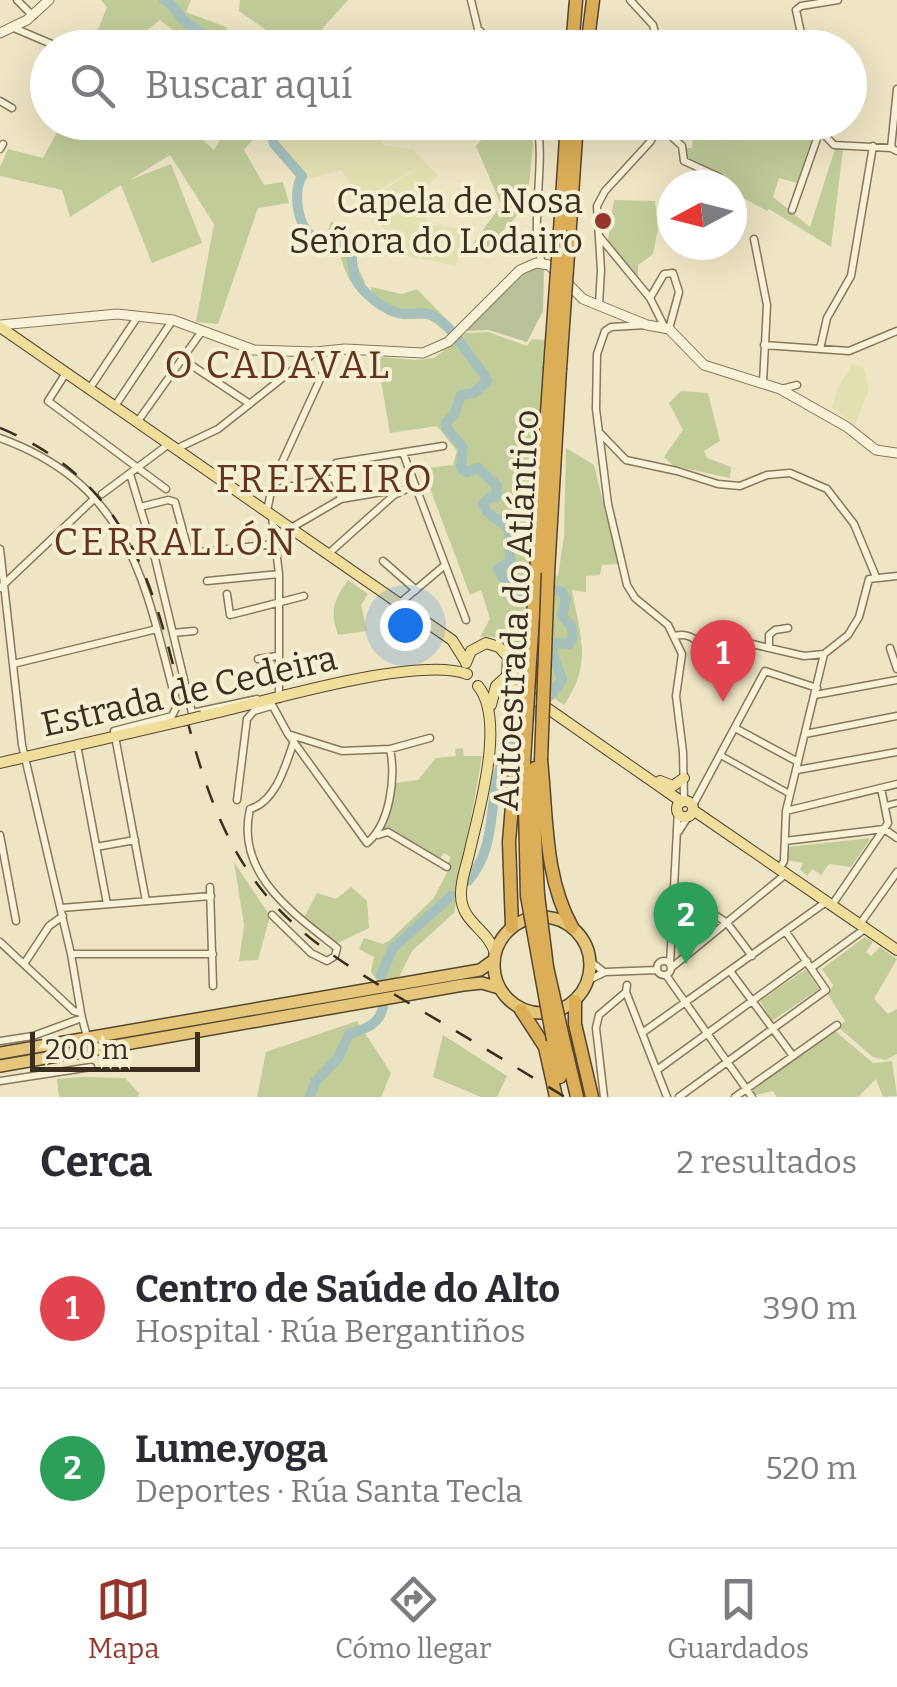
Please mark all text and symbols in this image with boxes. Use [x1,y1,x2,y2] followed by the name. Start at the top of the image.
[30,30,867,140] search box
[65,58,120,113] icon: search
[145,62,352,108] text: Buscar aquí
[657,170,747,260] north arrow
[289,180,583,262] place label: Capela de Nosa Señora do Lodairo
[592,210,614,232] marker: Capela de Nosa Señora do Lodairo
[165,342,391,388] district label: O CADAVAL
[485,408,547,812] street label: Autoestrada do Atlántico
[216,456,434,502] district label: FREIXEIRO
[54,519,298,565] district label: CERRALLÓN
[380,600,431,651] your location
[690,620,756,702] pin: 1
[37,637,341,745] street label: Estrada de Cedeira
[654,882,718,964] pin: 2
[30,1027,200,1072] scale bar
[45,1033,128,1066] text: 200 m
[40,1137,152,1187] text: Cerca
[676,1143,857,1181] text: 2 resultados
[135,1266,560,1312] text: Centro de Saúde do Alto
[66,1289,79,1327] text: 1
[763,1289,857,1327] text: 390 m
[135,1312,526,1350] text: Hospital · Rúa Bergantiños
[135,1426,328,1472] text: Lume.yoga
[63,1449,82,1487] text: 2
[766,1449,857,1487] text: 520 m
[135,1472,523,1510] text: Deportes · Rúa Santa Tecla
[88,1572,160,1665] tab: Mapa
[335,1572,491,1665] tab: Cómo llegar
[667,1572,809,1665] tab: Guardados

